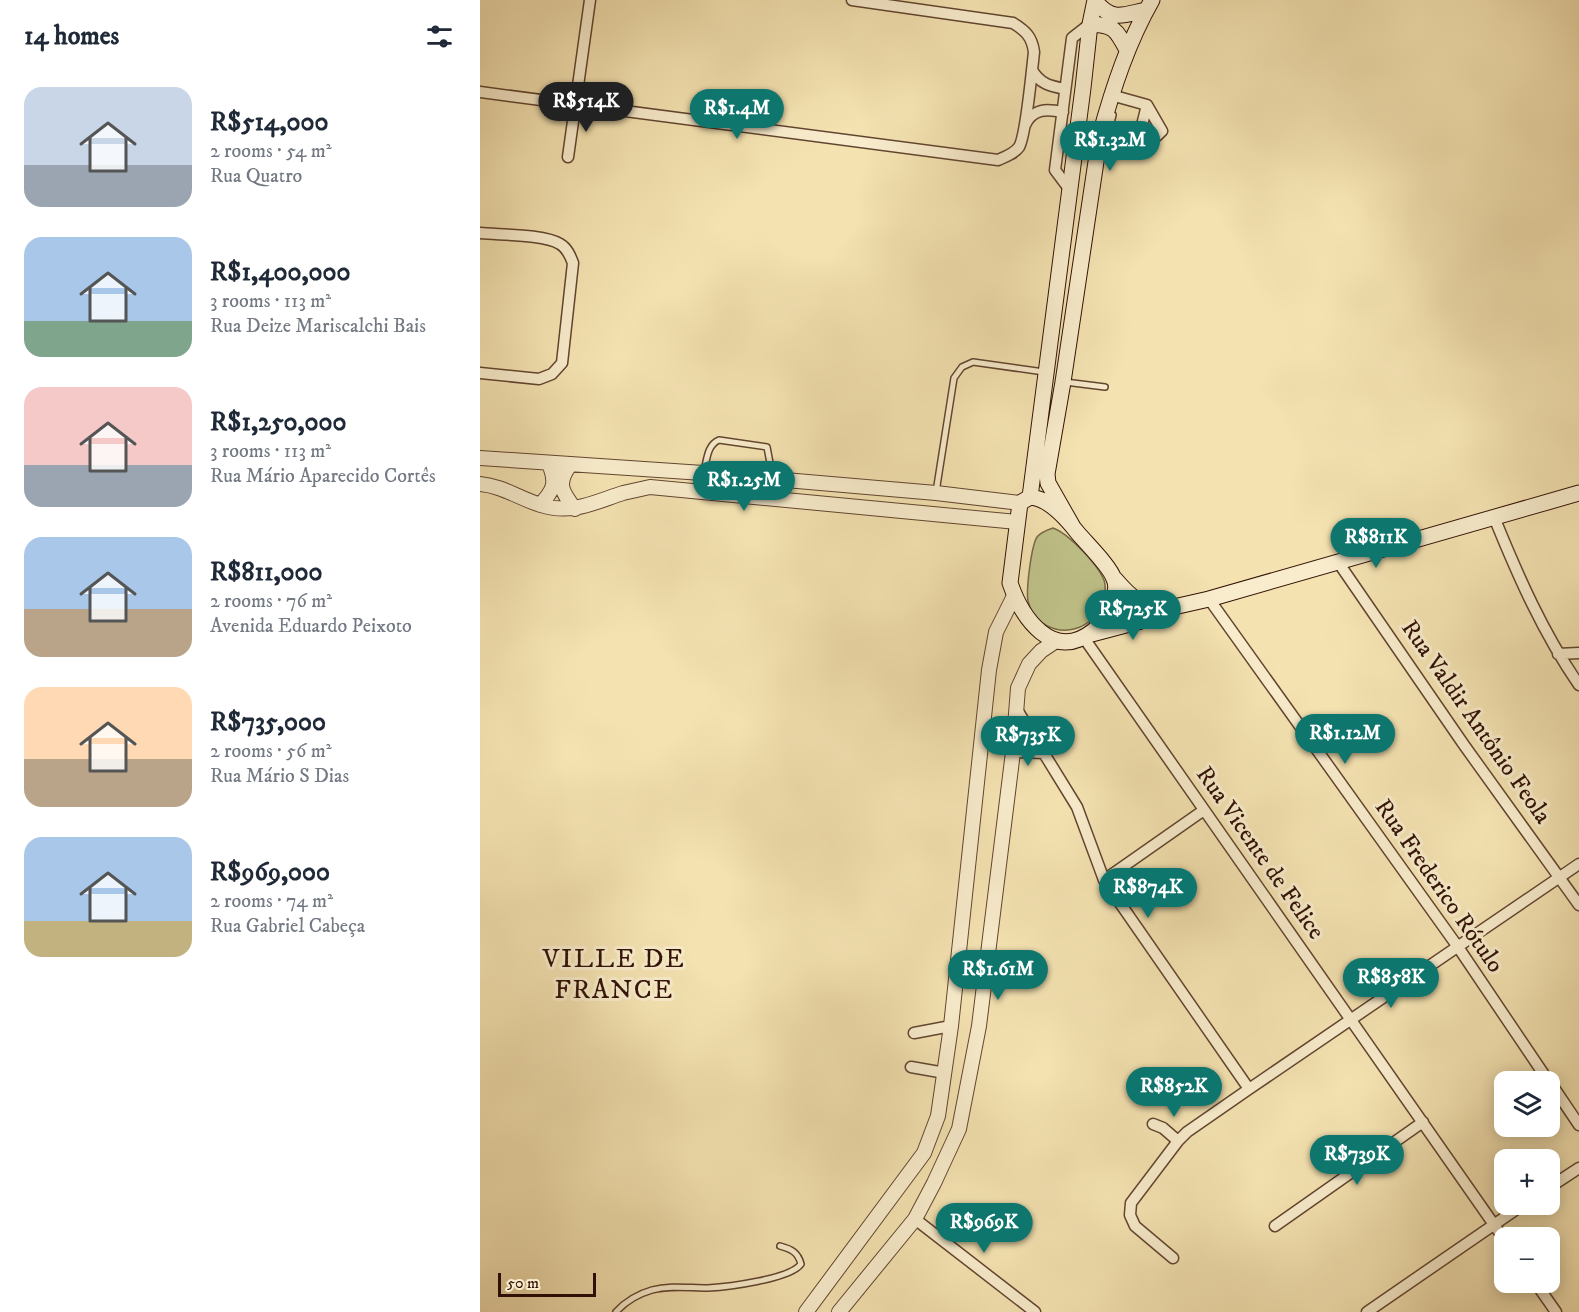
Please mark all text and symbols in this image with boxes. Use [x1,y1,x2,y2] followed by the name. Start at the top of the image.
[24,20,119,53] text: 14 homes
[423,20,456,53] icon: filters
[537,82,635,133] pin: R$514K
[552,89,620,114] text: R$514K
[688,89,786,140] pin: R$1.4M
[704,96,770,121] text: R$1.4M
[210,106,329,139] text: R$514,000
[72,111,144,183] icon: home
[1055,121,1165,172] pin: R$1.32M
[1074,128,1146,153] text: R$1.32M
[210,139,332,164] text: 2 rooms · 54 m²
[210,164,302,189] text: Rua Quatro
[210,256,350,289] text: R$1,400,000
[72,261,144,333] icon: home
[210,289,331,314] text: 3 rooms · 113 m²
[210,314,426,339] text: Rua Deize Mariscalchi Bais
[210,406,347,439] text: R$1,250,000
[72,411,144,483] icon: home
[210,439,331,464] text: 3 rooms · 113 m²
[689,461,799,512] pin: R$1.25M
[210,464,436,489] text: Rua Mário Aparecido Cortês
[707,468,781,493] text: R$1.25M
[1327,518,1425,569] pin: R$811K
[1345,525,1407,550] text: R$811K
[210,556,323,589] text: R$811,000
[72,561,144,633] icon: home
[210,589,332,614] text: 2 rooms · 76 m²
[1084,590,1182,641] pin: R$725K
[1099,597,1167,622] text: R$725K
[210,614,412,639] text: Avenida Eduardo Peixoto
[1394,614,1558,830] street label: Rua Valdir Antônio Feola
[210,706,326,739] text: R$735,000
[72,711,144,783] icon: home
[1290,714,1400,765] pin: R$1.12M
[979,716,1077,767] pin: R$735K
[1309,721,1381,746] text: R$1.12M
[995,723,1061,748] text: R$735K
[210,739,332,764] text: 2 rooms · 56 m²
[1189,761,1331,945] street label: Rua Vicente de Felice
[210,764,349,789] text: Rua Mário S Dias
[1368,793,1510,979] street label: Rua Frederico Rótulo
[210,856,330,889] text: R$969,000
[72,861,144,933] icon: home
[1099,868,1197,919] pin: R$874K
[1113,875,1183,900] text: R$874K
[210,889,333,914] text: 2 rooms · 74 m²
[210,914,365,939] text: Rua Gabriel Cabeça
[542,942,685,1007] district label: VILLE DE FRANCE
[943,950,1053,1001] pin: R$1.61M
[962,957,1034,982] text: R$1.61M
[1342,958,1440,1009] pin: R$858K
[1357,965,1425,990] text: R$858K
[1125,1067,1223,1118] pin: R$852K
[1494,1071,1560,1293] map controls
[1494,1071,1560,1137] button: layers
[1140,1074,1208,1099] text: R$852K
[1308,1135,1406,1186] pin: R$739K
[1324,1142,1390,1167] text: R$739K
[1494,1149,1560,1215] button: +
[935,1203,1033,1254] pin: R$969K
[950,1210,1018,1235] text: R$969K
[1494,1227,1560,1293] button: −
[498,1270,596,1298] scale bar
[507,1273,539,1293] text: 50 m

